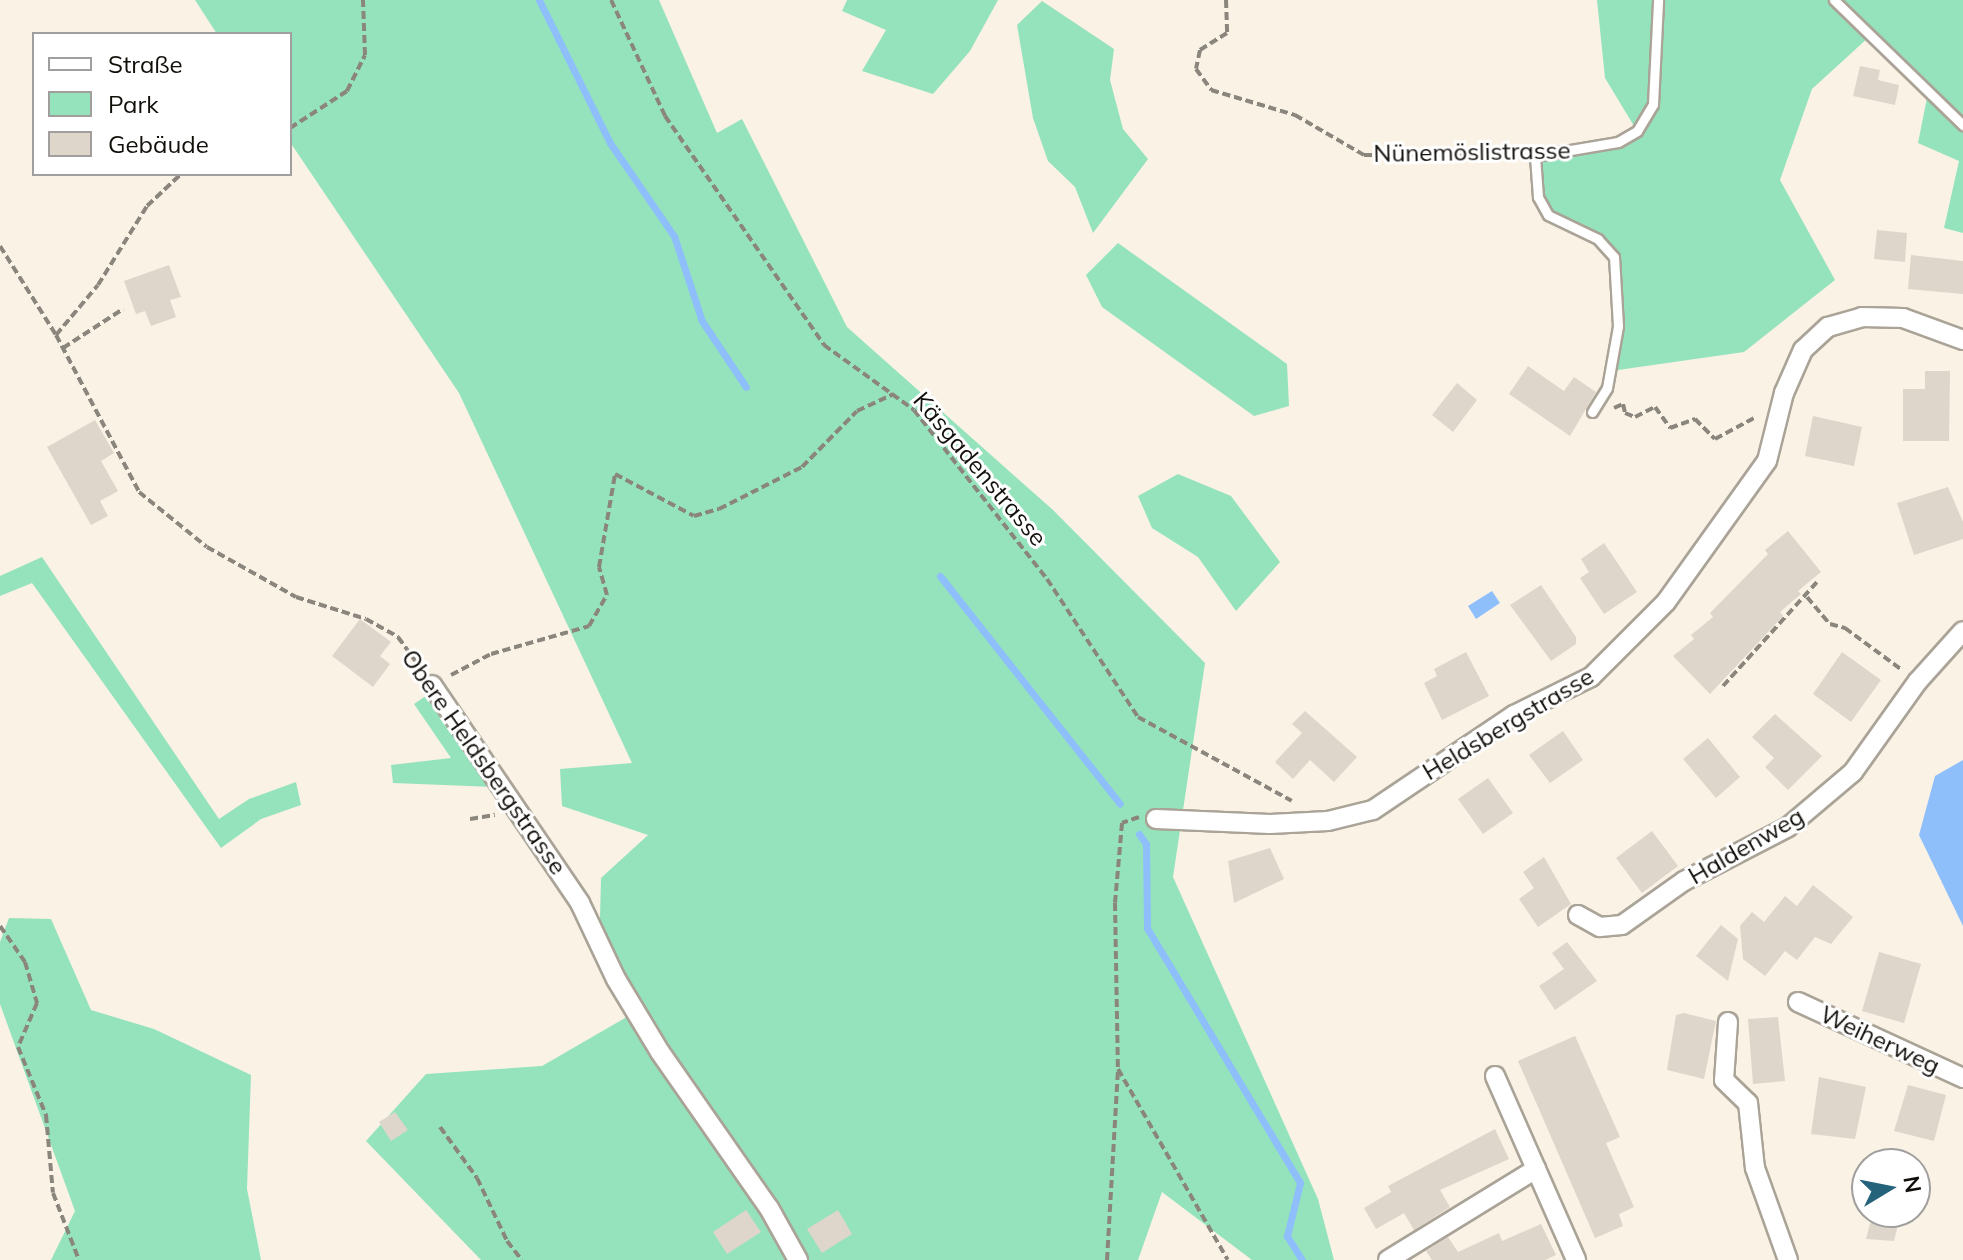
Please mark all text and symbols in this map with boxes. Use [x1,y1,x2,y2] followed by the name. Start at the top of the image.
[32,32,292,176] legend
[108,49,183,79] text: Straße
[108,89,159,119] text: Park
[108,129,209,159] text: Gebäude
[1373,136,1571,168] street label: Nünemöslistrasse
[907,386,1053,552] street label: Käsgadenstrasse
[395,644,573,880] street label: Obere Heldsbergstrasse
[1417,662,1599,786] street label: Heldsbergstrasse
[1683,802,1809,890] street label: Haldenweg
[1816,1000,1944,1080] street label: Weiherweg
[1851,1148,1931,1228] north arrow
[1897,1174,1928,1195] text: N

